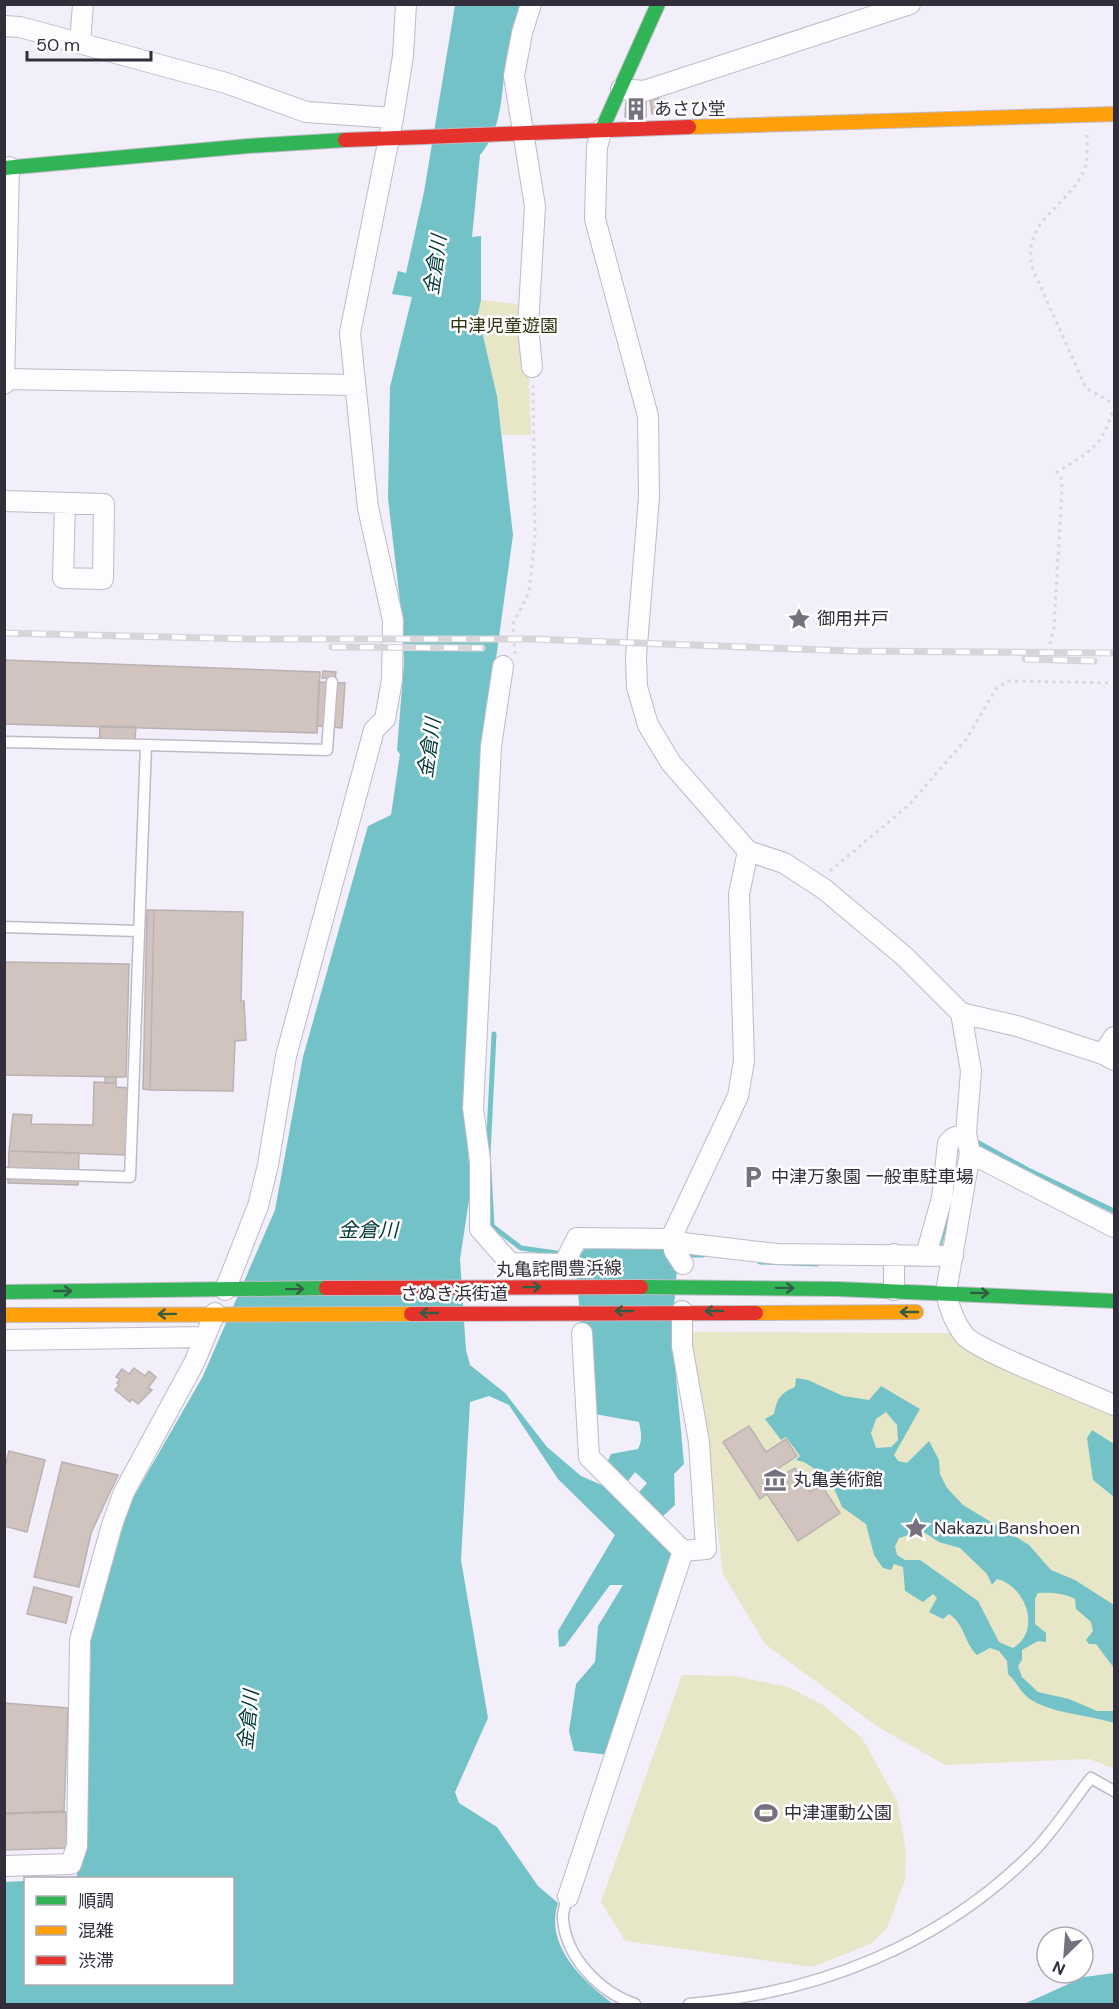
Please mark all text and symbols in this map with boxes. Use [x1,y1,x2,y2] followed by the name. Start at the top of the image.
[27,24,152,62] scale bar
[36,33,80,57] text: 50 m
[623,96,649,122] building icon: あさひ堂
[654,97,726,121] place label: あさひ堂
[418,232,452,297] water label: 金倉川
[450,314,558,338] park label: 中津児童遊園
[786,606,812,632] place icon: 御用井戸
[817,607,889,631] place label: 御用井戸
[412,715,446,780] water label: 金倉川
[740,1164,766,1190] parking icon: 中津万象園 一般車駐車場
[771,1165,974,1189] place label: 中津万象園 一般車駐車場
[338,1217,400,1243] water label: 金倉川
[496,1256,622,1282] street label: 丸亀詫間豊浜線
[522,1281,542,1293] one-way arrow
[400,1282,508,1306] street label: さぬき浜街道
[774,1282,794,1293] one-way arrow
[285,1283,305,1295] one-way arrow
[52,1285,72,1297] one-way arrow
[969,1287,989,1299] one-way arrow
[705,1305,725,1317] one-way arrow
[614,1306,634,1317] one-way arrow
[900,1306,920,1317] one-way arrow
[419,1307,439,1318] one-way arrow
[157,1308,177,1320] one-way arrow
[762,1467,788,1493] museum icon: 丸亀美術館
[793,1468,883,1492] place label: 丸亀美術館
[903,1515,929,1541] place icon: Nakazu Banshoen
[934,1516,1080,1540] place label: Nakazu Banshoen
[232,1687,264,1751] water label: 金倉川
[753,1800,779,1826] sports icon: 中津運動公園
[784,1801,892,1825] place label: 中津運動公園
[24,1877,234,1985] legend
[78,1889,114,1913] text: 順調
[78,1919,114,1943] text: 混雑
[1035,1925,1095,1985] north arrow
[78,1949,114,1973] text: 渋滞
[1049,1956,1069,1980] text: N

